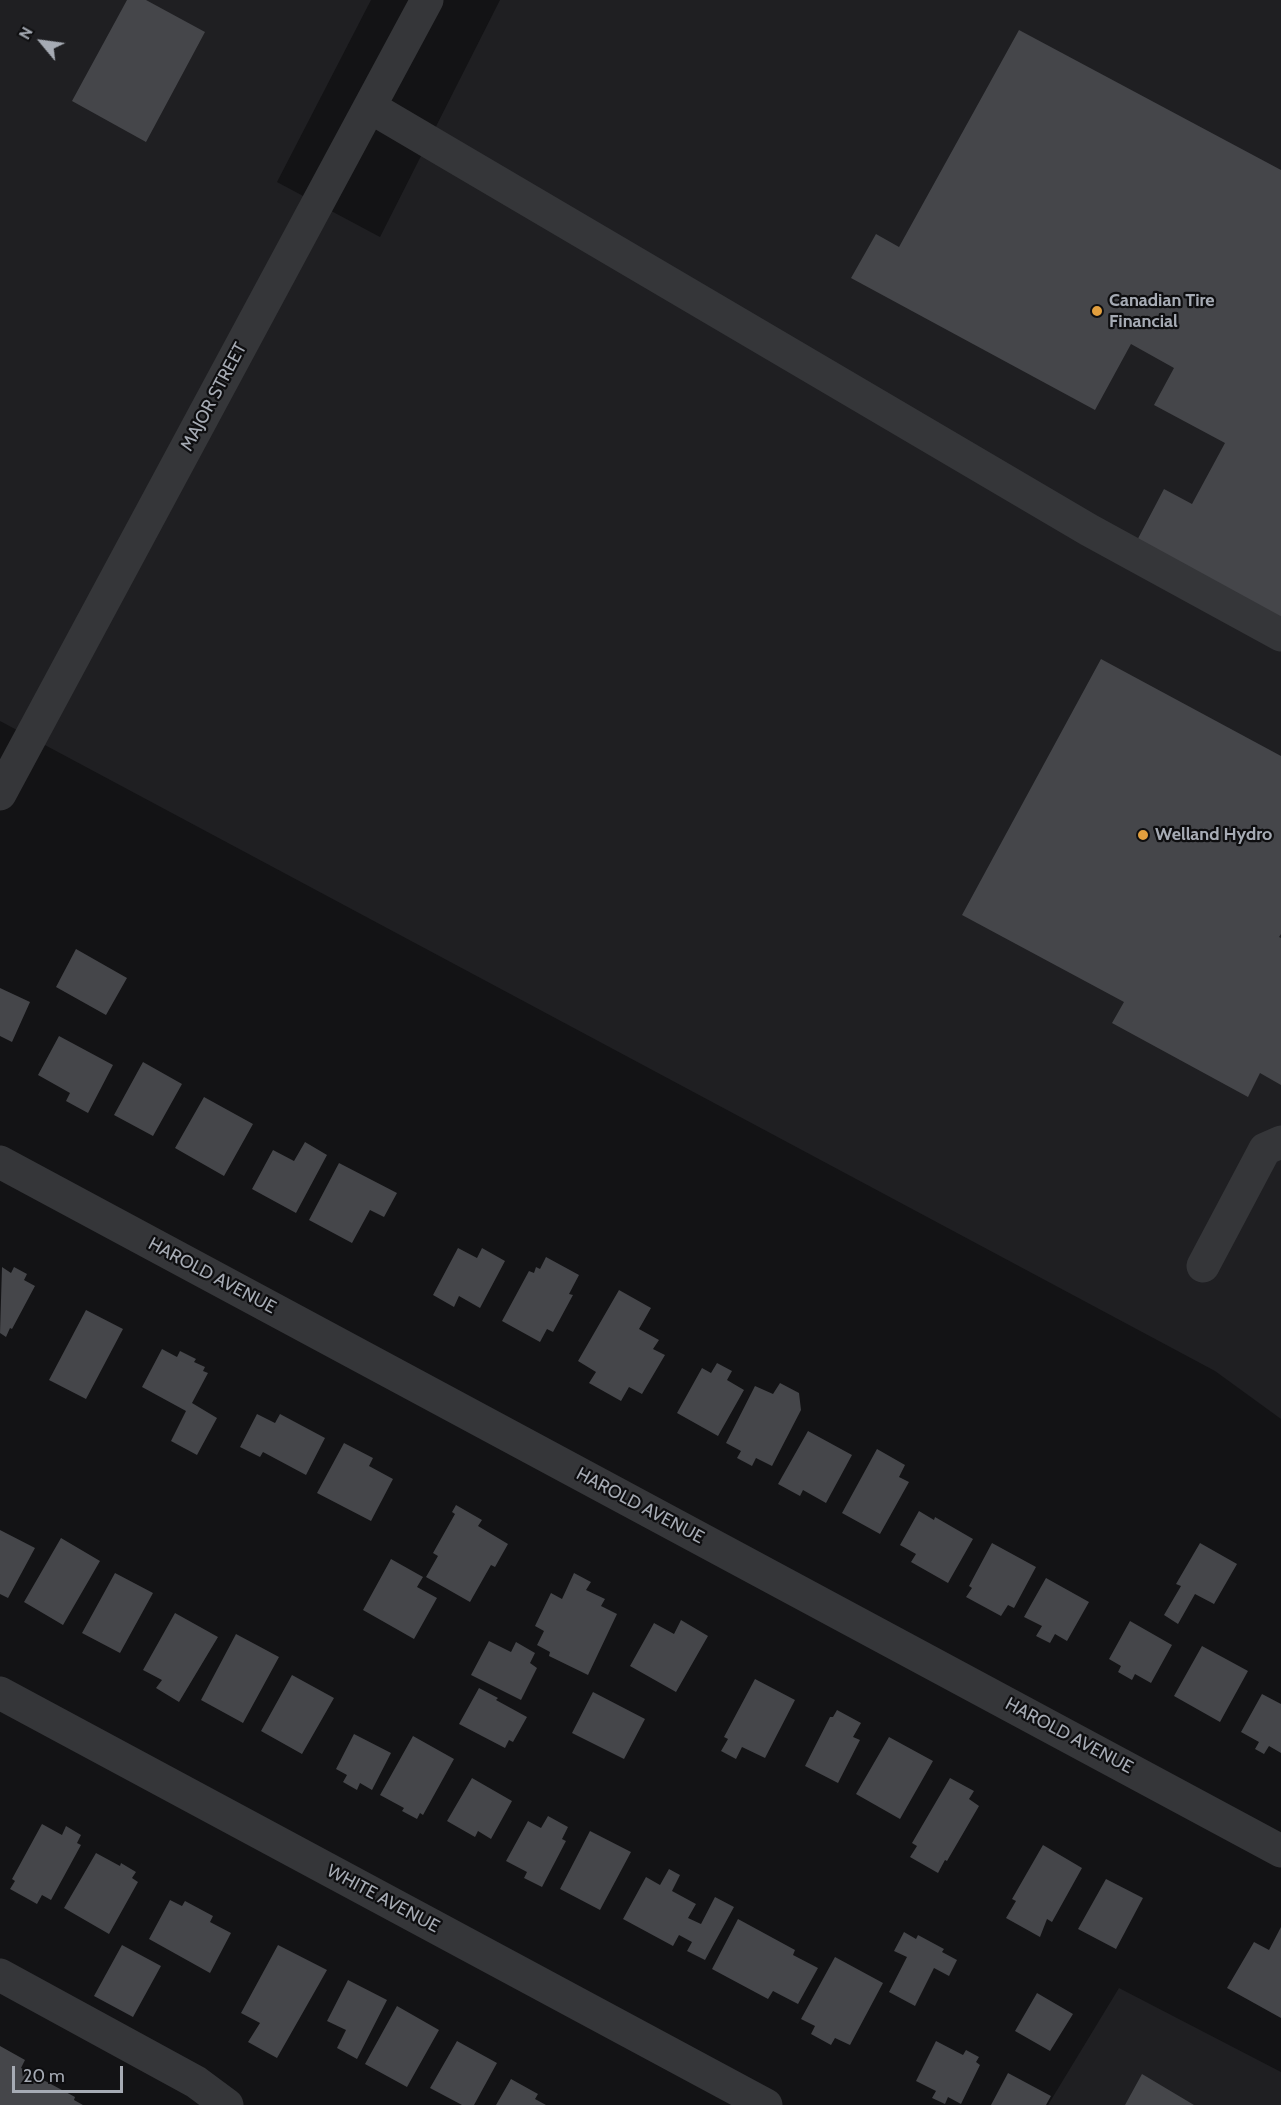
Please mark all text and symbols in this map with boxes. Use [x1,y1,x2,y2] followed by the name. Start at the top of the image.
[12,12,72,72] north arrow
[15,23,37,43] text: N
[1109,290,1215,332] place label: Canadian Tire Financial
[1090,304,1104,318] marker: Canadian Tire Financial
[176,339,252,455] street label: MAJOR STREET
[1155,824,1272,846] place label: Welland Hydro
[1136,828,1150,842] marker: Welland Hydro
[144,1233,280,1319] street label: HAROLD AVENUE
[572,1463,708,1549] street label: HAROLD AVENUE
[1001,1693,1137,1779] street label: HAROLD AVENUE
[323,1860,443,1938] street label: WHITE AVENUE
[15,2054,126,2092] scale bar
[23,2065,65,2087] text: 20 m

